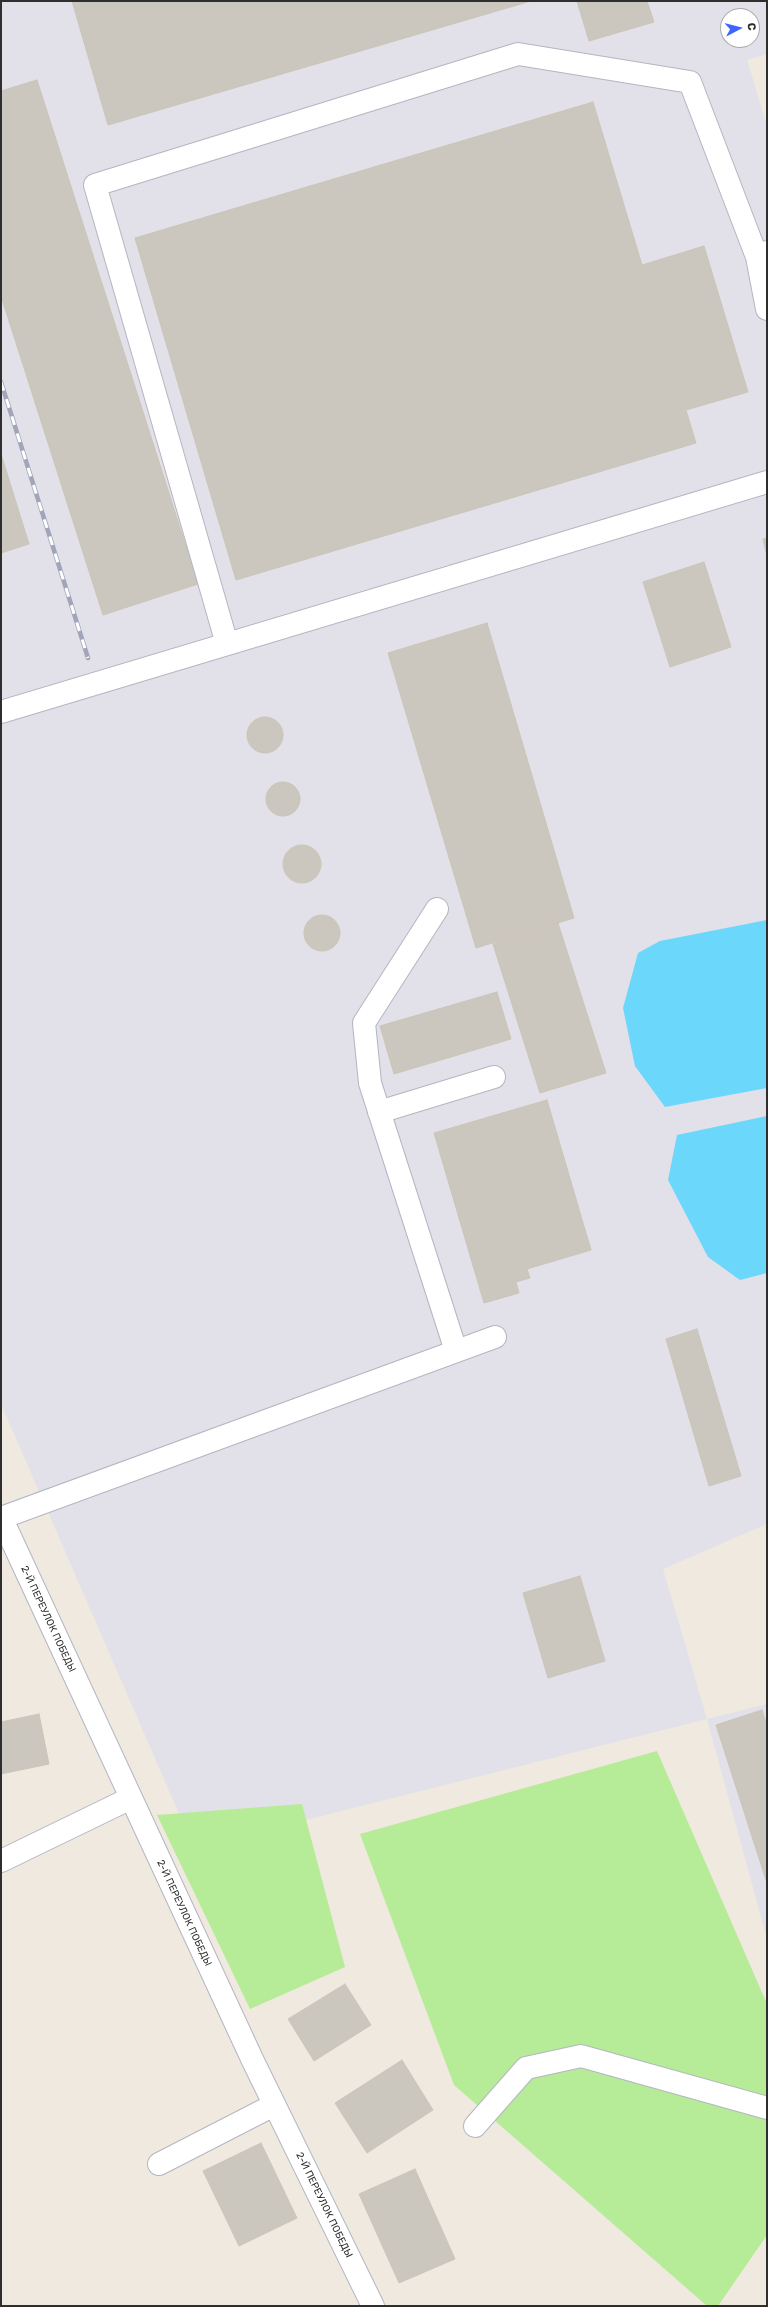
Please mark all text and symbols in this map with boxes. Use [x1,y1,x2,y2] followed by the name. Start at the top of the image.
[720,8,760,48] north arrow
[744,22,758,31] text: С
[18,1564,78,1674] street label: 2-Й ПЕРЕУЛОК ПОБЕДЫ
[154,1858,214,1968] street label: 2-Й ПЕРЕУЛОК ПОБЕДЫ
[293,2150,355,2260] street label: 2-Й ПЕРЕУЛОК ПОБЕДЫ

